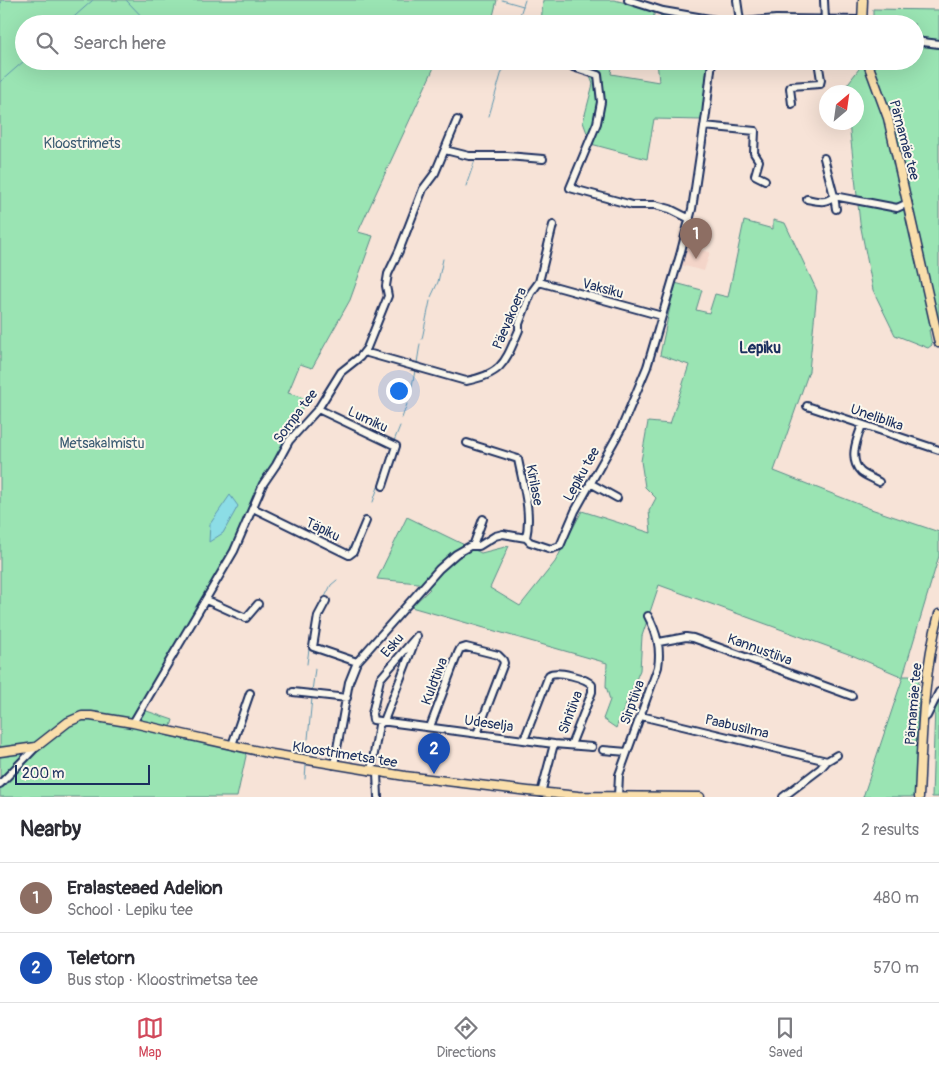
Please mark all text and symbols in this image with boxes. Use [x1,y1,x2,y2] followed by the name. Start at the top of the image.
[15,15,924,70] search box
[33,29,61,57] icon: search
[73,31,166,55] text: Search here
[819,85,864,130] north arrow
[886,98,923,182] street label: Pärnamäe tee
[43,135,121,152] park label: Kloostrimets
[680,218,712,259] pin: 1
[580,275,626,302] street label: Vaksiku
[489,285,530,352] street label: Päevakoera
[739,338,781,358] district label: Lepiku
[386,378,412,404] your location
[270,386,321,447] street label: Sompa tee
[848,400,906,434] street label: Uneliblika
[345,403,391,436] street label: Lumiku
[60,435,144,452] park label: Metsakalmistu
[560,444,603,504] street label: Lepiku tee
[522,463,547,507] street label: Kirilase
[303,514,343,545] street label: Täpiku
[377,630,407,661] street label: Esku
[725,630,794,669] street label: Kannustiiva
[418,655,451,707] street label: Kuldtiiva
[901,662,926,746] street label: Pärnamäe tee
[617,678,648,727] street label: Sirptiiva
[555,688,586,736] street label: Sinitiiva
[703,711,771,742] street label: Paabusilma
[463,712,515,735] street label: Udeselja
[418,733,450,774] pin: 2
[291,738,399,771] street label: Kloostrimetsa tee
[15,762,150,785] scale bar
[22,765,64,782] text: 200 m
[20,816,81,843] text: Nearby
[861,820,919,840] text: 2 results
[67,876,223,900] text: Eralasteaed Adelion
[33,888,39,908] text: 1
[873,888,919,908] text: 480 m
[67,900,193,920] text: School · Lepiku tee
[67,946,135,970] text: Teletorn
[32,958,40,978] text: 2
[873,958,919,978] text: 570 m
[67,970,258,990] text: Bus stop · Kloostrimetsa tee
[136,1014,164,1061] tab: Map
[436,1014,496,1061] tab: Directions
[768,1014,803,1061] tab: Saved

